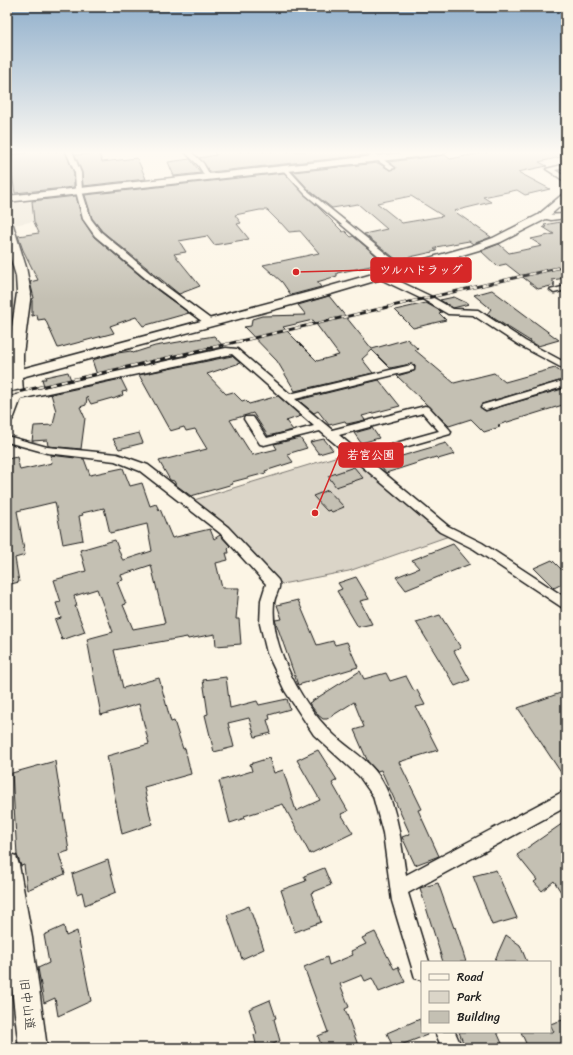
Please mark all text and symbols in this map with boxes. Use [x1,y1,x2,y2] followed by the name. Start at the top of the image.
[371,258,471,282] callout: ツルハドラッグ
[379,259,463,281] text: ツルハドラッグ
[339,443,403,467] callout: 若宮公園
[347,444,395,466] text: 若宮公園
[421,961,551,1033] legend
[457,966,484,988] text: Road
[13,977,42,1031] street label: 旧中山道
[457,986,482,1008] text: Park
[457,1006,500,1028] text: Building

